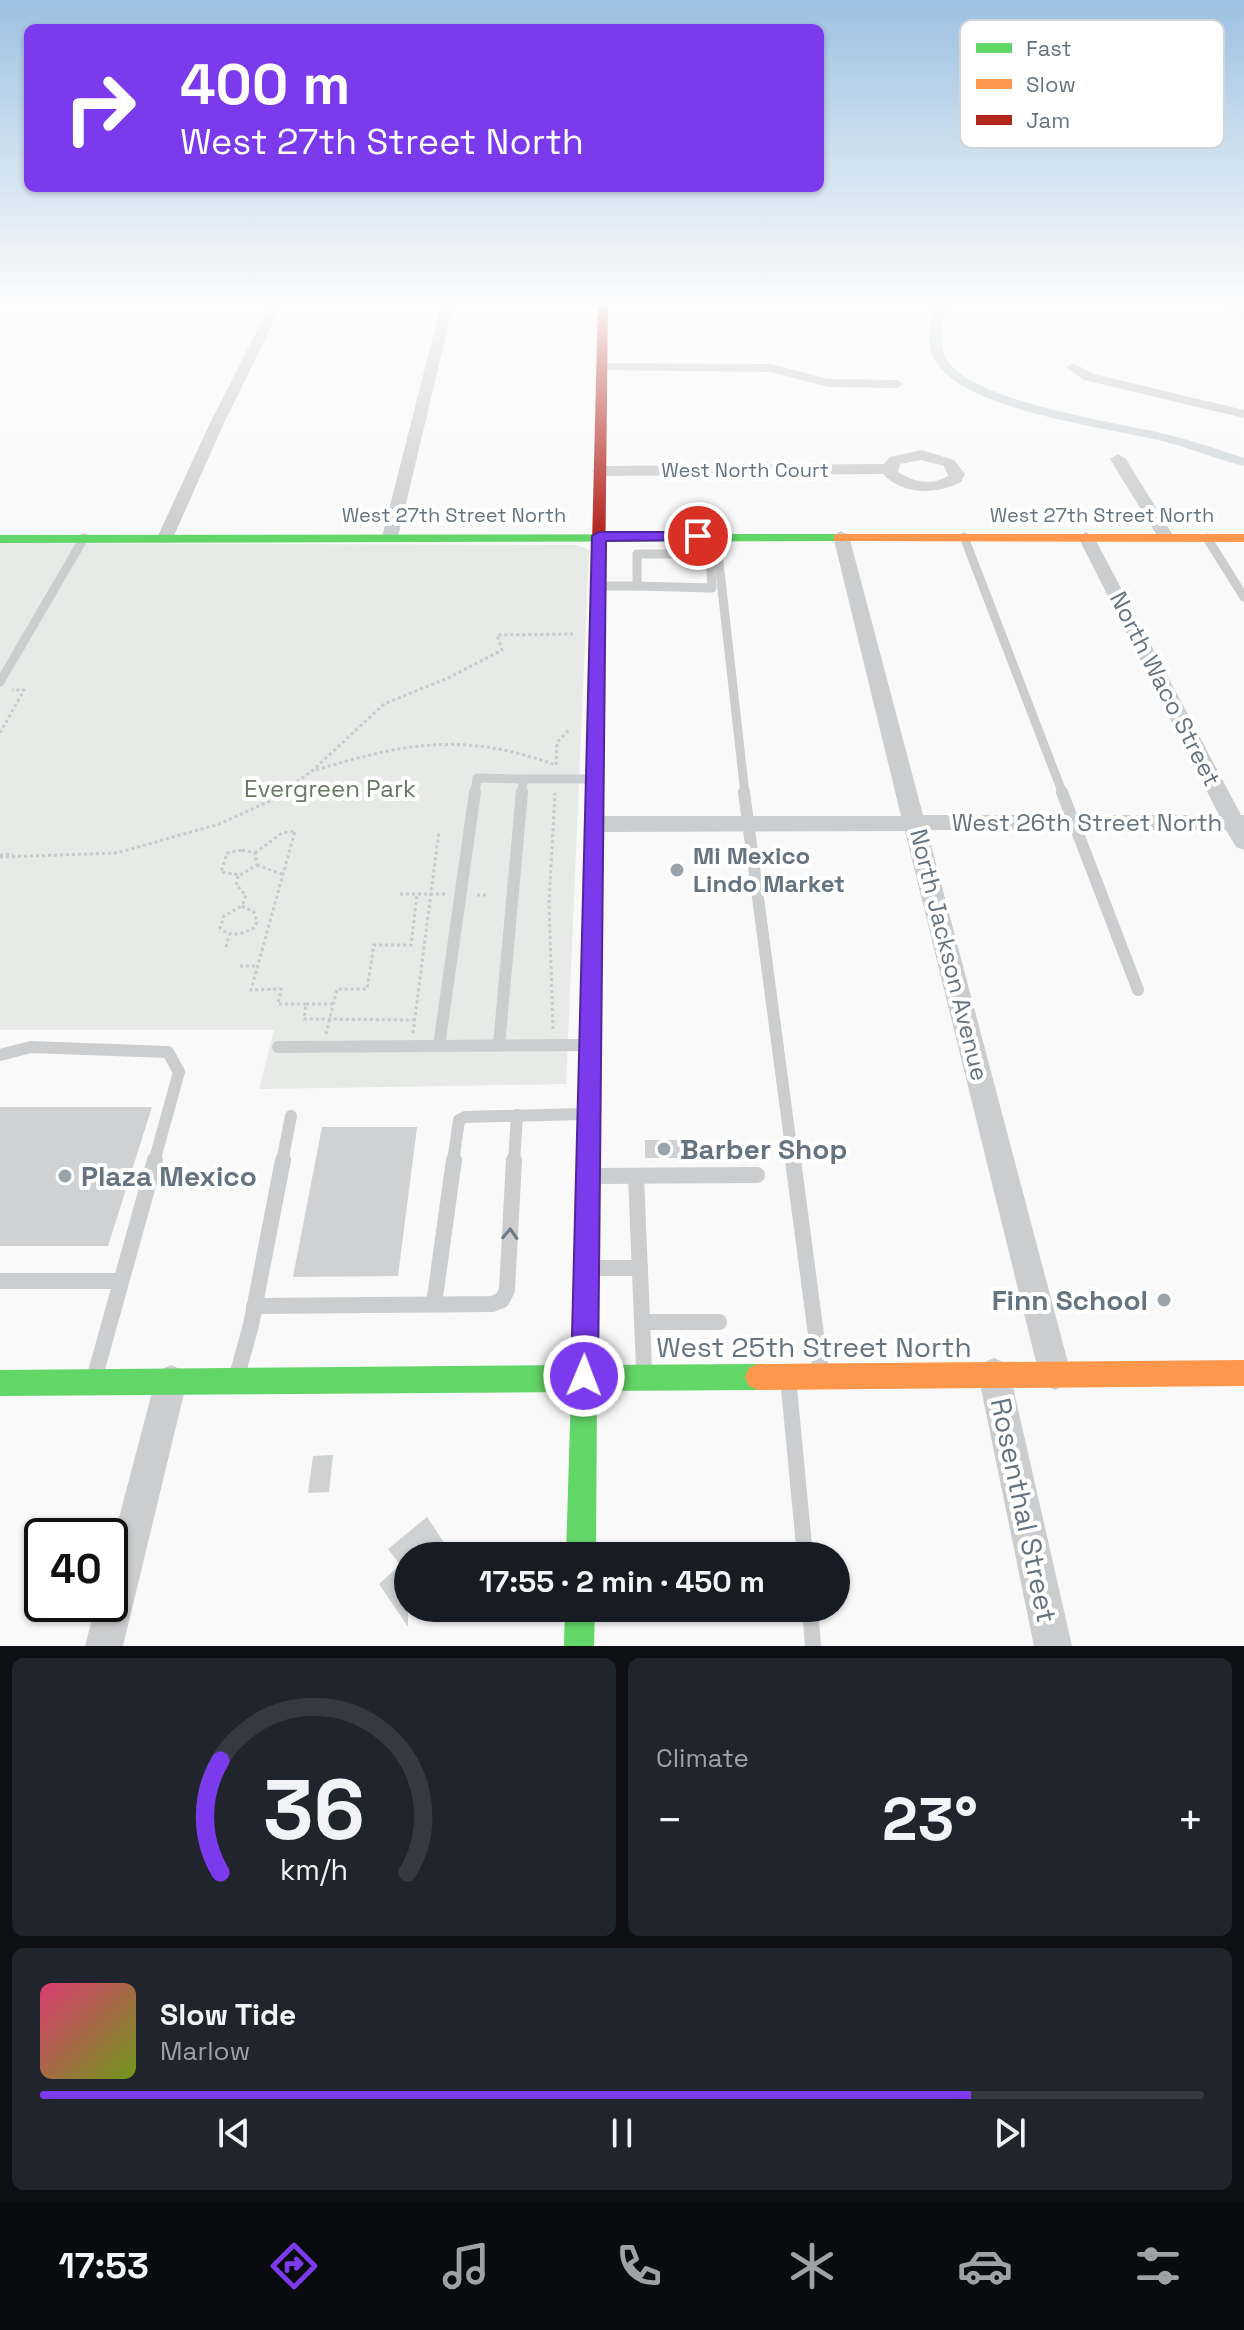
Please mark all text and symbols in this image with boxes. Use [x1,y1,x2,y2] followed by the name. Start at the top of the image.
[960,20,1224,148] legend
[1026,34,1072,62] text: Fast
[180,49,350,120] text: 400 m
[48,56,152,160] icon: right
[1026,70,1076,98] text: Slow
[1026,106,1070,134] text: Jam
[180,119,584,165] text: West 27th Street North
[661,457,829,483] street label: West North Court
[342,502,566,528] street label: West 27th Street North
[664,502,732,570] pin
[990,502,1214,528] street label: West 27th Street North
[676,514,720,558] icon: arrive
[1103,586,1228,791] street label: North Waco Street
[244,773,416,804] park label: Evergreen Park
[952,807,1222,838] street label: West 26th Street North
[903,826,996,1084] street label: North Jackson Avenue
[693,840,845,899] place label: Mi Mexico Lindo Market
[668,861,686,879] marker: Mi Mexico Lindo Market
[680,1131,847,1167] place label: Barber Shop
[655,1140,673,1158] marker: Barber Shop
[81,1158,257,1194] place label: Plaza Mexico
[56,1167,74,1185] marker: Plaza Mexico
[502,1227,519,1240] one-way arrow
[992,1282,1148,1318] place label: Finn School
[1155,1291,1173,1309] marker: Finn School
[656,1329,972,1365] street label: West 25th Street North
[542,1334,626,1418] position arrow
[983,1394,1065,1626] street label: Rosenthal Street
[24,1518,128,1622] speed limit sign: 40
[479,1562,765,1601] text: 17:55 · 2 min · 450 m
[656,1741,749,1775] text: Climate
[263,1757,365,1863] text: 36
[882,1781,978,1858] text: 23°
[656,1792,683,1848] text: −
[1177,1792,1204,1848] text: +
[280,1852,348,1888] text: km/h
[160,1995,296,2034] text: Slow Tide
[160,2034,250,2068] text: Marlow
[212,2111,256,2155] icon: previous
[600,2111,644,2155] icon: pause
[988,2111,1032,2155] icon: next
[266,2238,322,2294] icon: directions
[438,2238,494,2294] icon: music
[611,2238,667,2294] icon: phone
[784,2238,840,2294] icon: climate
[957,2238,1013,2294] icon: car
[1130,2238,1186,2294] icon: filters
[58,2243,149,2289] text: 17:53

